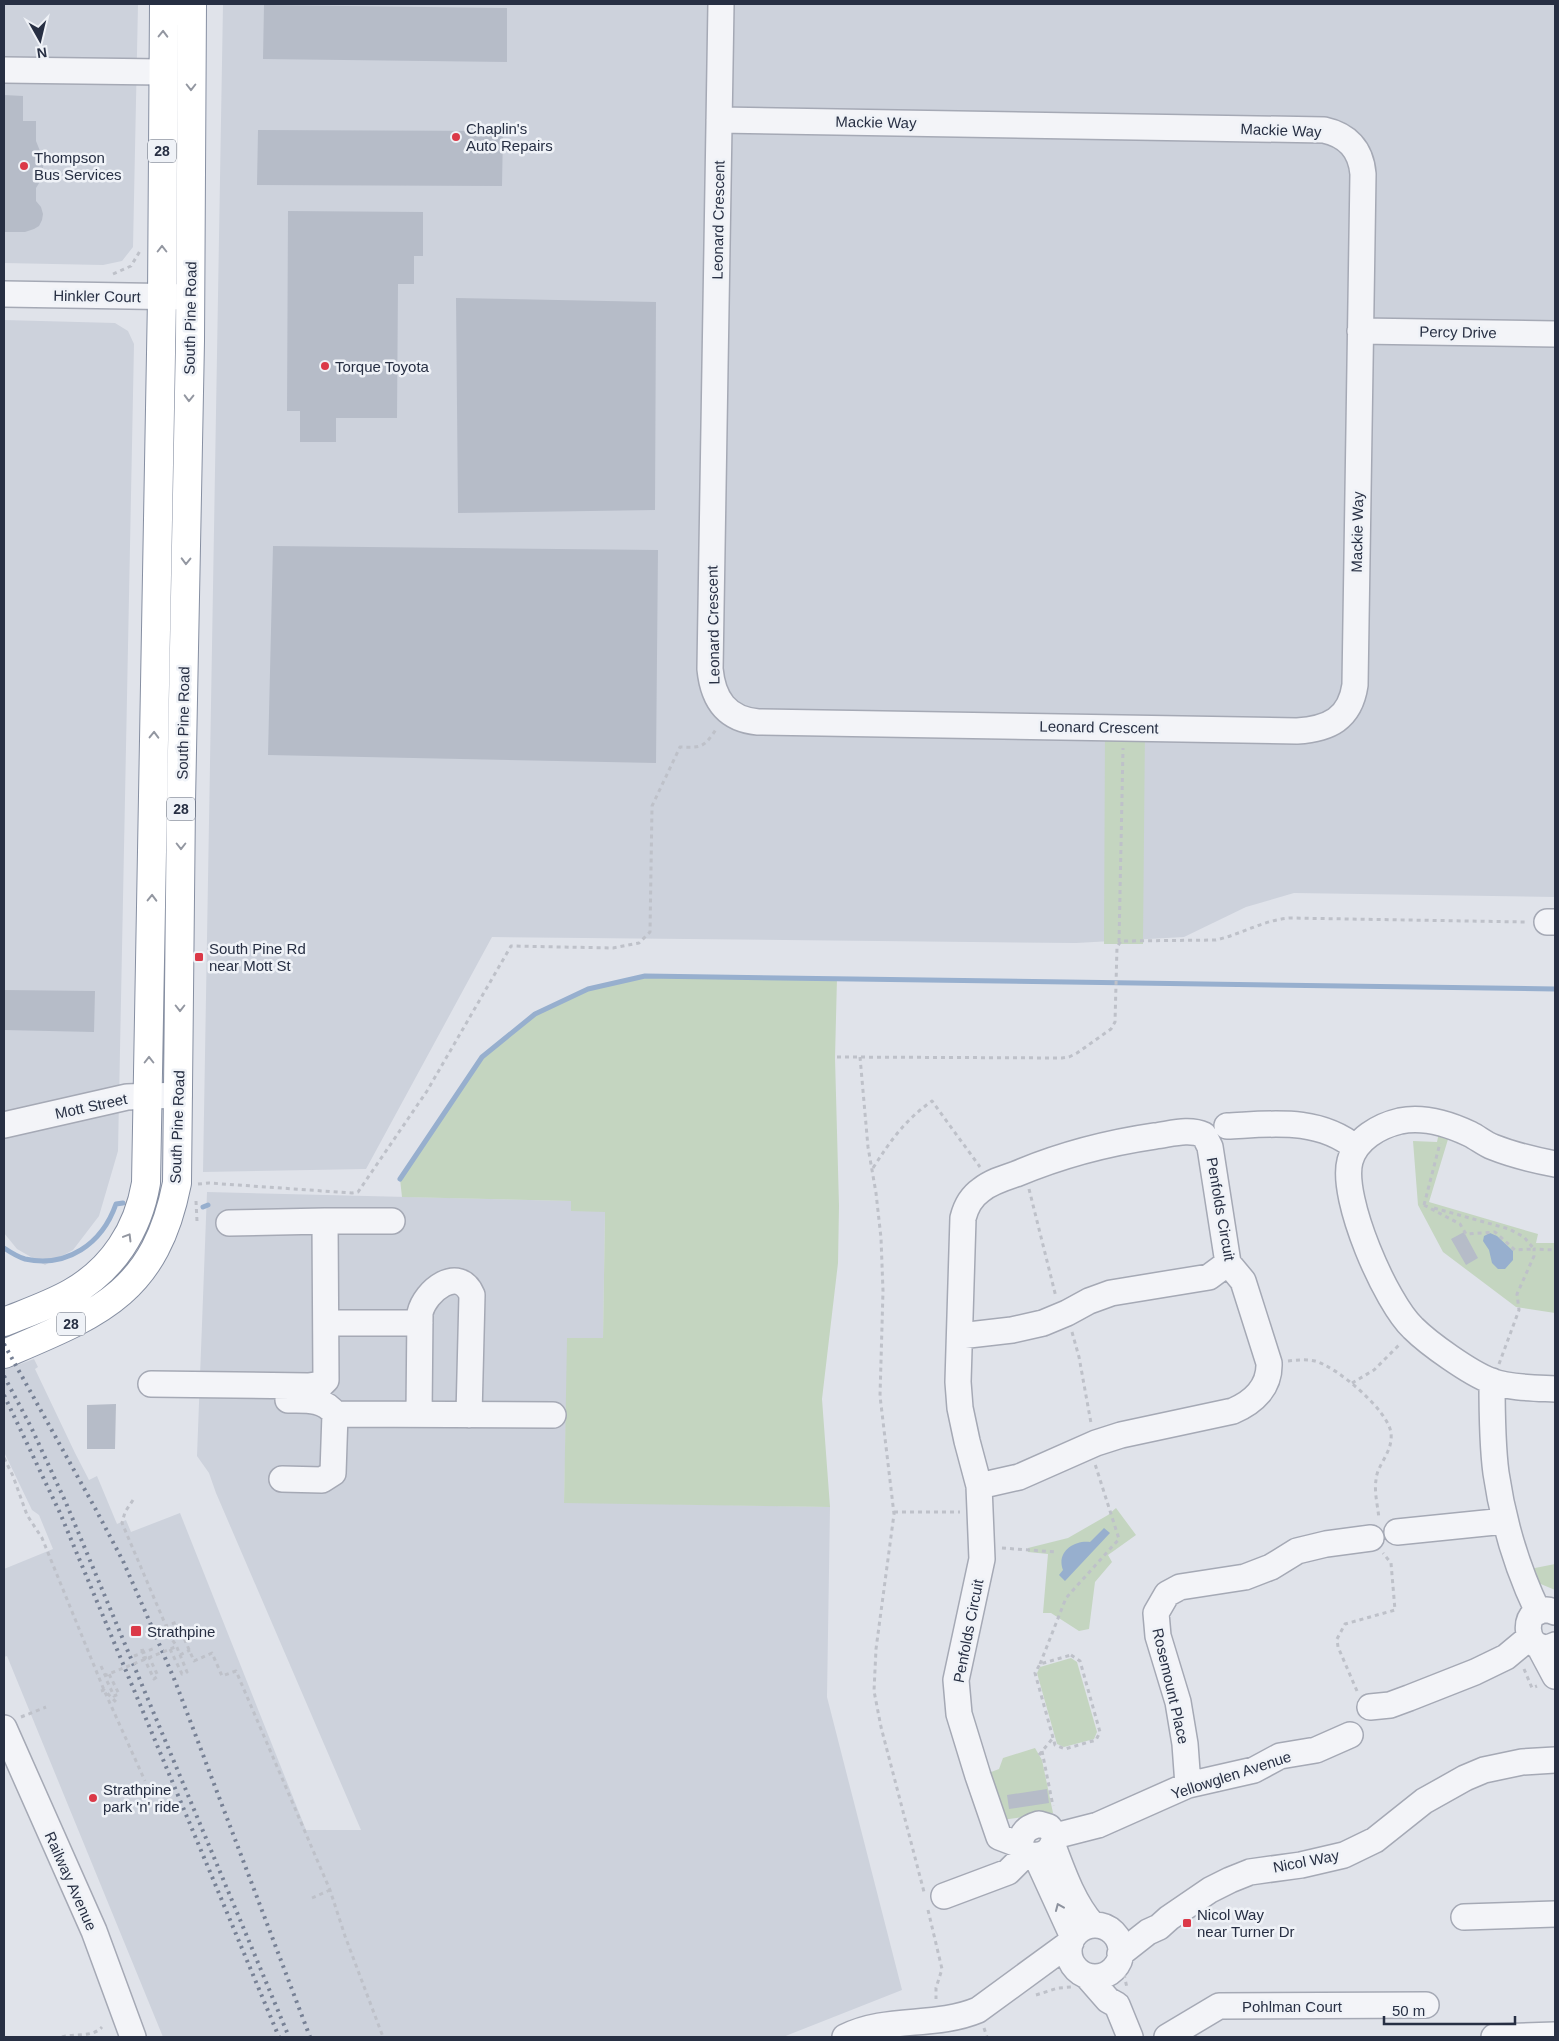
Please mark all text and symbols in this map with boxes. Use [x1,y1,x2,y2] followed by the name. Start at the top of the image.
[15,15,65,65] north arrow
[158,30,168,38] one-way arrow
[36,44,48,62] text: N
[186,84,196,92] one-way arrow
[835,113,917,131] street label: Mackie Way
[466,120,553,154] place label: Chaplin's Auto Repairs
[1240,120,1322,140] street label: Mackie Way
[450,131,462,143] marker: Chaplin's Auto Repairs
[148,140,176,162] road number: 28
[34,149,122,183] place label: Thompson Bus Services
[708,159,728,280] street label: Leonard Crescent
[18,160,30,172] marker: Thompson Bus Services
[157,245,167,252] one-way arrow
[181,261,199,375] street label: South Pine Road
[53,287,142,305] street label: Hinkler Court
[1419,323,1497,341] street label: Percy Drive
[335,358,430,375] place label: Torque Toyota
[319,360,331,372] marker: Torque Toyota
[184,395,195,403] one-way arrow
[1348,491,1366,573] street label: Mackie Way
[181,558,191,565] one-way arrow
[703,564,723,685] street label: Leonard Crescent
[174,666,192,780] street label: South Pine Road
[1039,717,1160,737] street label: Leonard Crescent
[149,731,159,739] one-way arrow
[167,798,195,821] road number: 28
[176,842,186,850] one-way arrow
[146,893,157,901] one-way arrow
[209,940,306,974] place label: South Pine Rd near Mott St
[193,951,205,963] marker: South Pine Rd near Mott St
[175,1005,185,1013] one-way arrow
[144,1056,154,1064] one-way arrow
[167,1070,187,1184] street label: South Pine Road
[53,1090,129,1122] street label: Mott Street
[1204,1156,1239,1263] street label: Penfolds Circuit
[121,1233,131,1242] one-way arrow
[57,1312,85,1336] road number: 28
[950,1577,987,1684] street label: Penfolds Circuit
[147,1623,215,1640] place label: Strathpine
[129,1624,143,1638] marker: Strathpine
[1149,1626,1193,1746] street label: Rosemount Place
[1169,1748,1293,1802] street label: Yellowglen Avenue
[103,1781,180,1815] place label: Strathpine park 'n' ride
[87,1792,99,1804] marker: Strathpine park 'n' ride
[42,1829,100,1933] street label: Railway Avenue
[1272,1846,1341,1876] street label: Nicol Way
[1054,1903,1065,1912] one-way arrow
[1197,1906,1295,1940] place label: Nicol Way near Turner Dr
[1181,1917,1193,1929] marker: Nicol Way near Turner Dr
[1384,1994,1515,2026] scale bar
[1242,1998,1343,2015] street label: Pohlman Court
[1392,2002,1425,2019] text: 50 m

